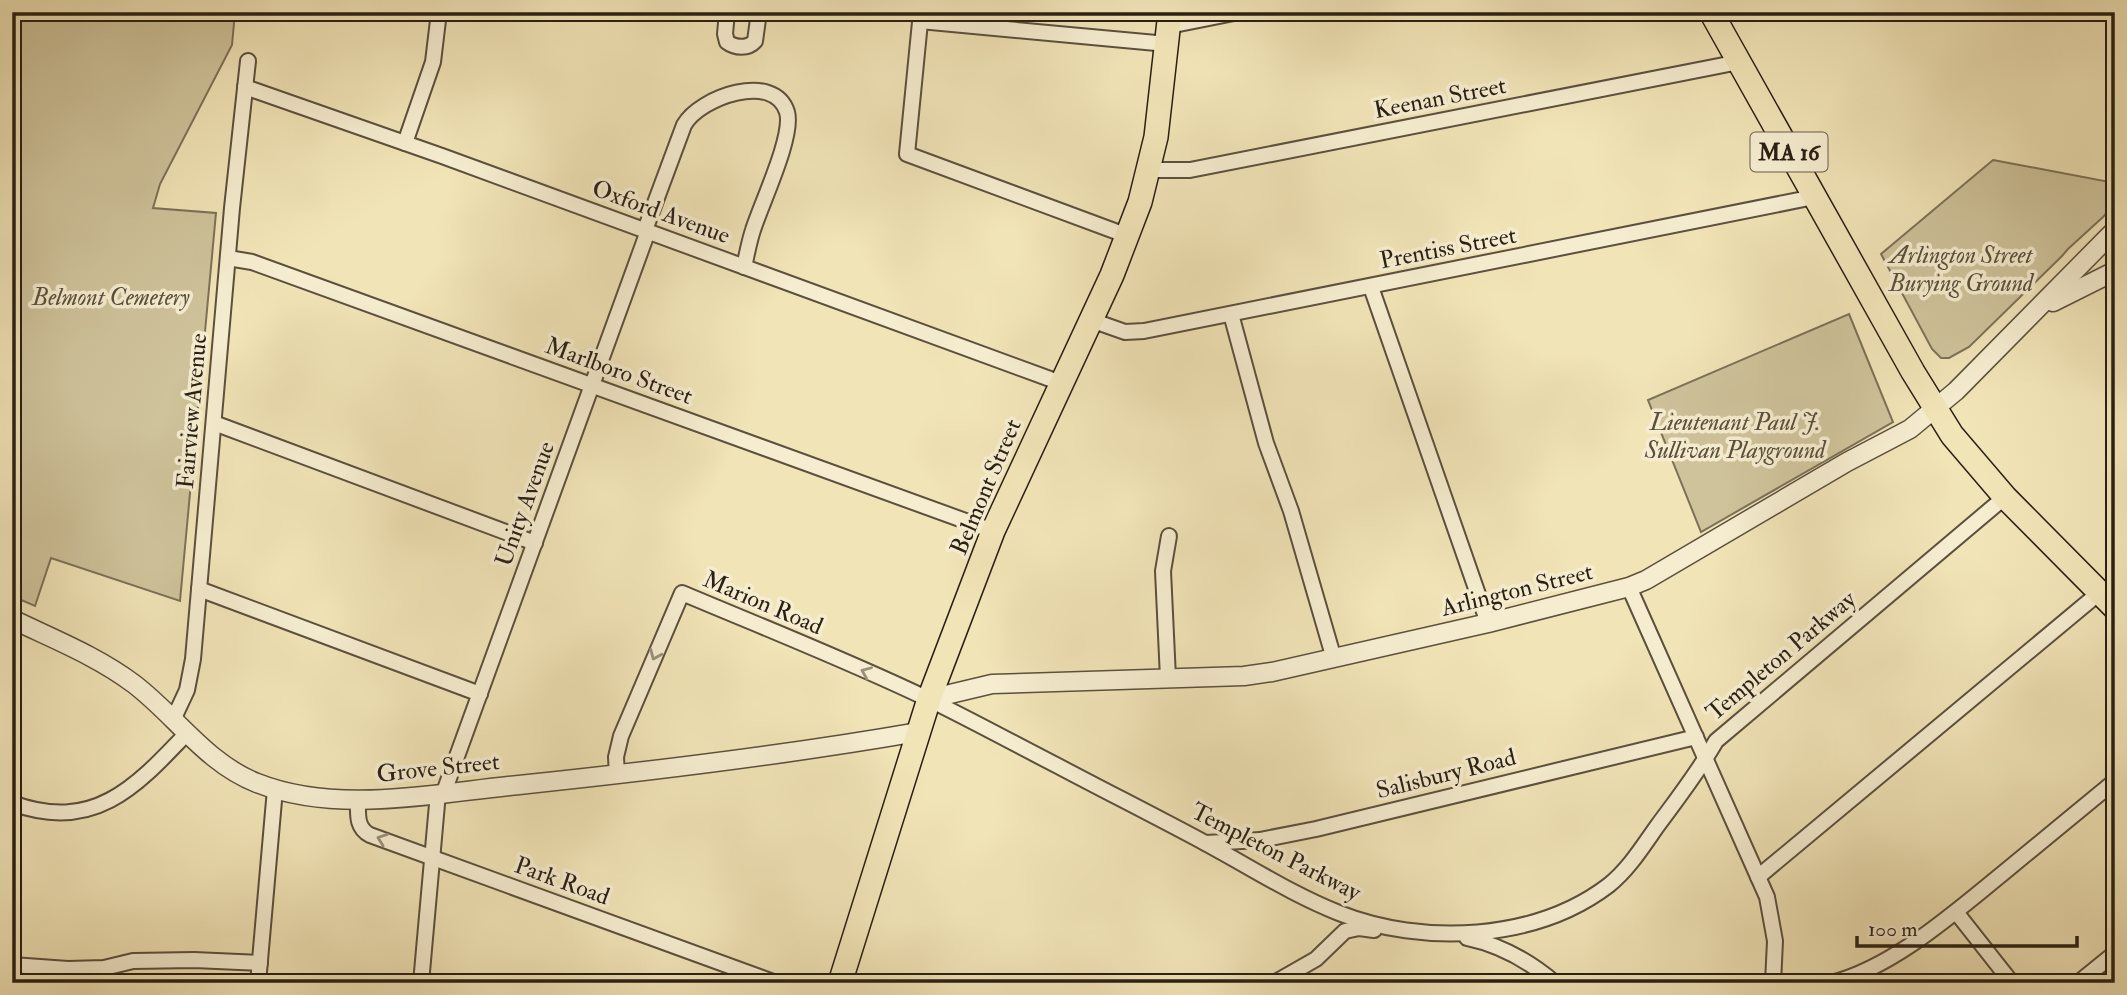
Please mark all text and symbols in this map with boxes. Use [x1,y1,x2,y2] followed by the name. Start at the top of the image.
[1371,70,1509,126] street label: Keenan Street
[1750,132,1828,172] road number: MA 16
[588,173,734,251] street label: Oxford Avenue
[1377,220,1519,276] street label: Prentiss Street
[1887,240,2035,299] park label: Arlington Street Burying Ground
[31,282,191,313] park label: Belmont Cemetery
[541,330,697,412] street label: Marlboro Street
[170,332,214,490] street label: Fairview Avenue
[1644,407,1827,466] park label: Lieutenant Paul J. Sullivan Playground
[943,414,1029,560] street label: Belmont Street
[488,437,562,571] street label: Unity Avenue
[1437,556,1596,624] street label: Arlington Street
[698,564,828,642] street label: Marion Road
[1700,584,1863,728] street label: Templeton Parkway
[650,649,664,661] one-way arrow
[861,666,874,680] one-way arrow
[1373,742,1519,806] street label: Salisbury Road
[375,746,501,790] street label: Grove Street
[1186,796,1367,908] street label: Templeton Parkway
[376,833,388,847] one-way arrow
[510,850,614,913] street label: Park Road
[1857,904,2078,948] scale bar
[1868,916,1918,943] text: 100 m

